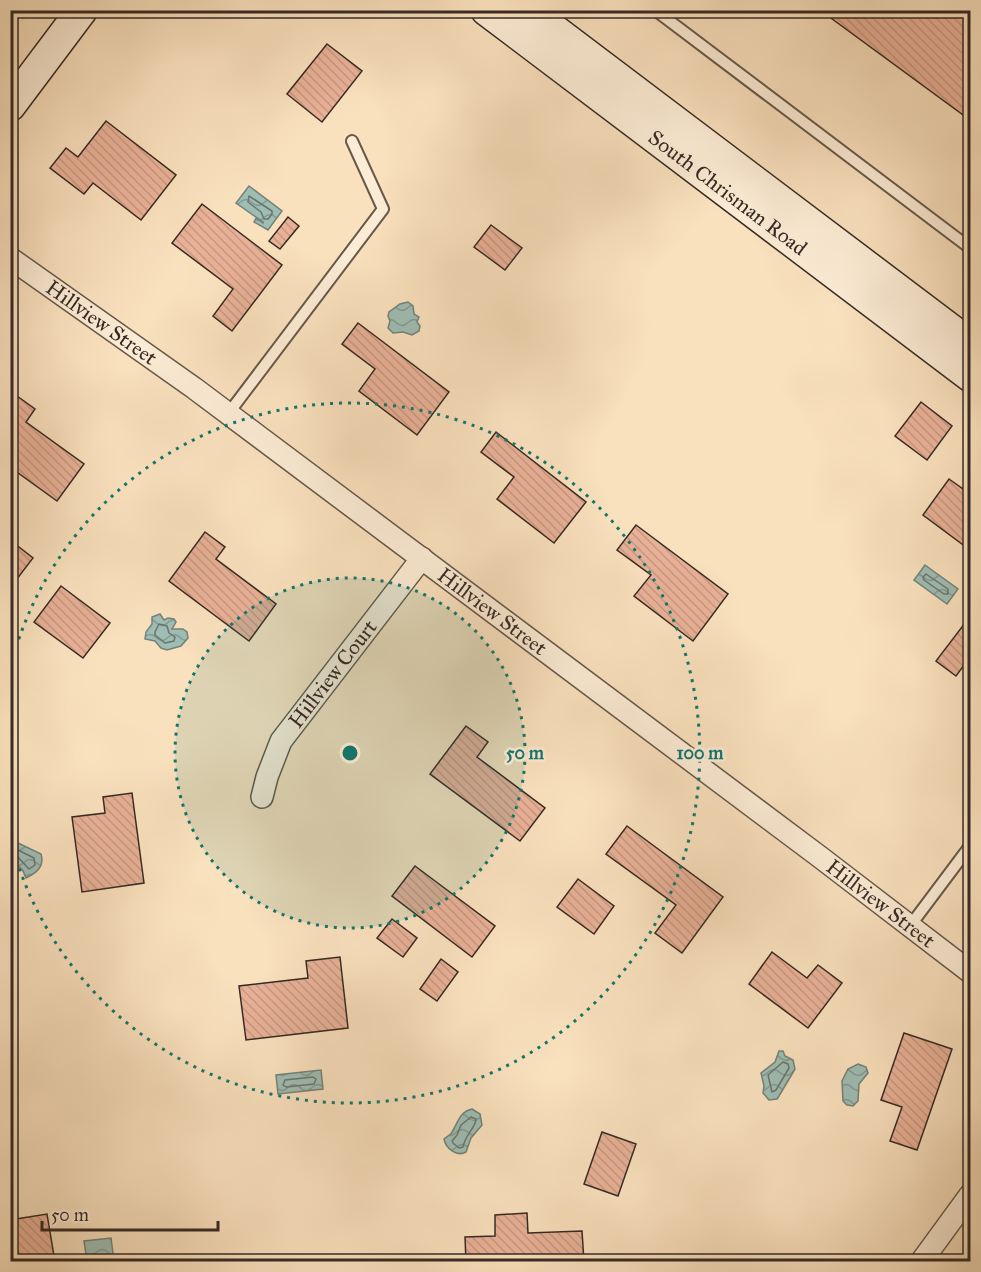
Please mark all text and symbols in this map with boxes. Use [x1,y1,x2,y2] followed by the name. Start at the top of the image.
[643,124,813,261] street label: South Chrisman Road
[41,274,163,371] street label: Hillview Street
[432,562,553,661] street label: Hillview Street
[283,614,383,733] street label: Hillview Court
[506,742,545,764] text: 50 m
[677,742,724,764] text: 100 m
[340,743,360,763] centre of rings
[821,854,941,954] street label: Hillview Street
[42,1194,218,1232] scale bar
[51,1204,89,1226] text: 50 m

